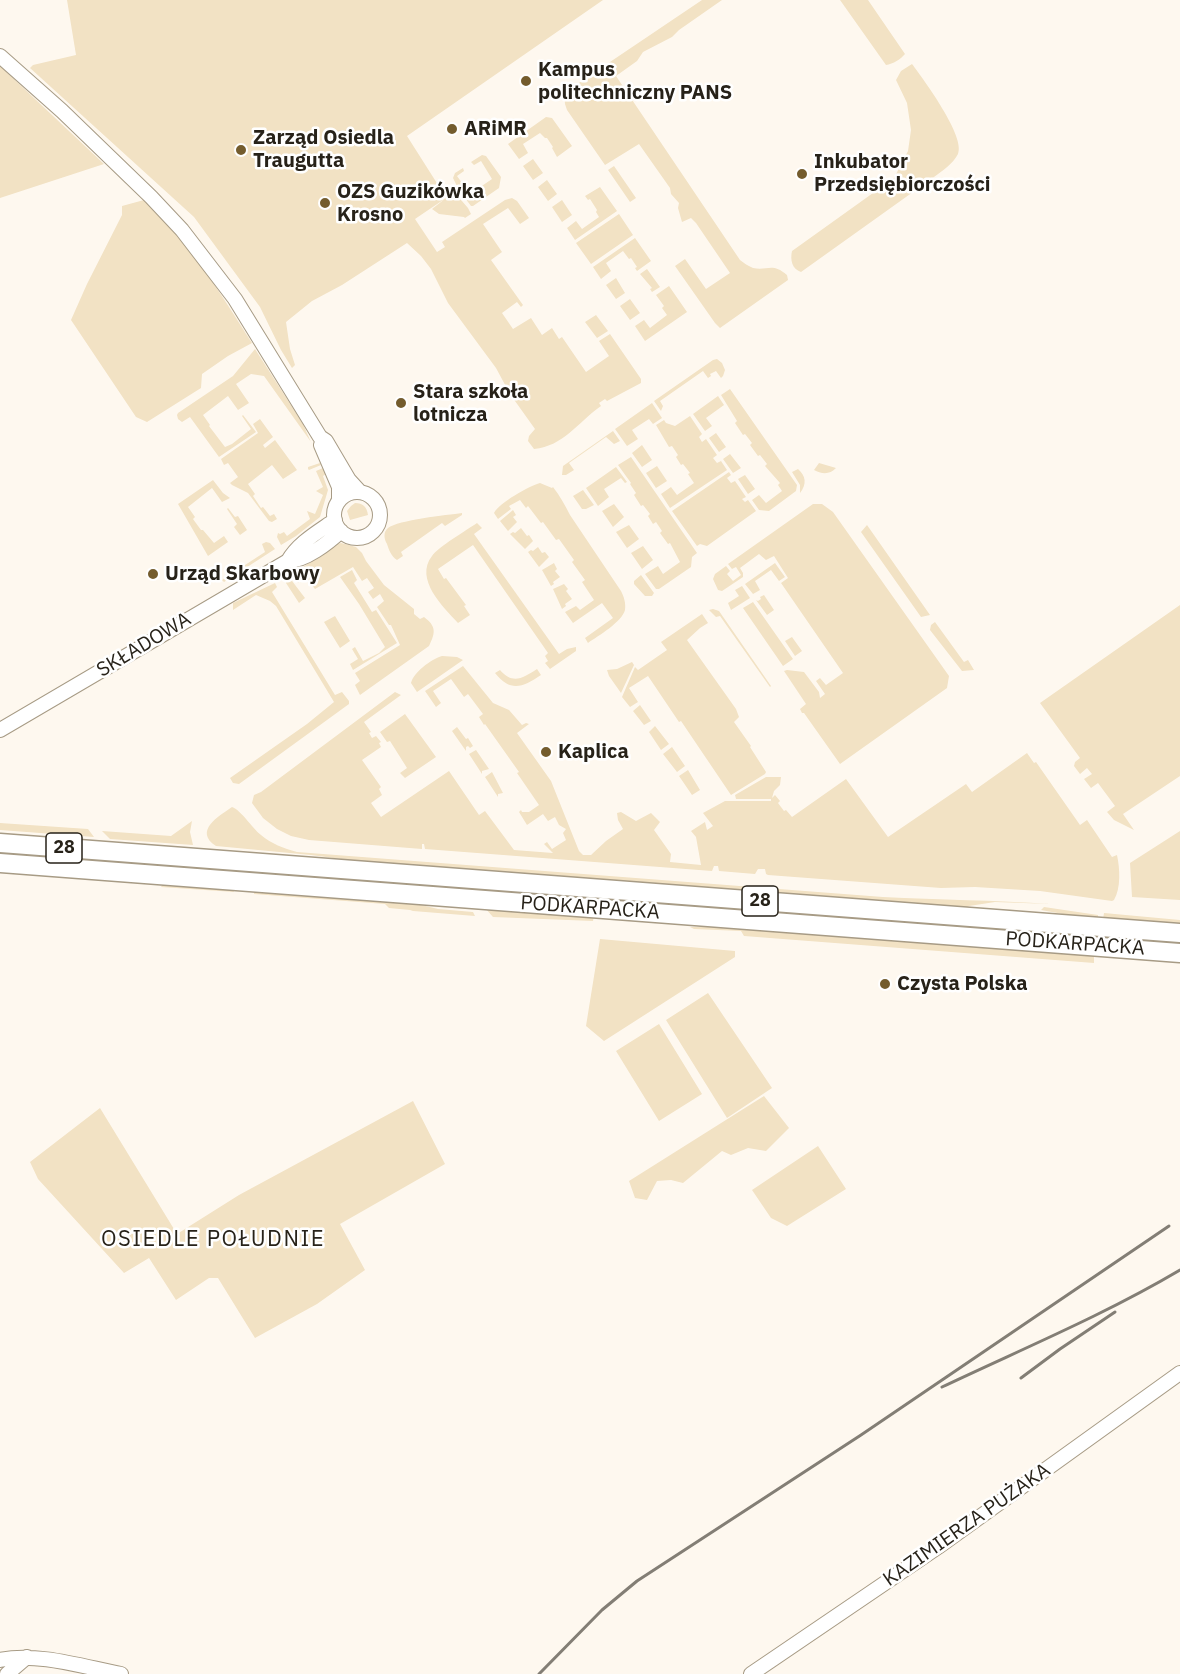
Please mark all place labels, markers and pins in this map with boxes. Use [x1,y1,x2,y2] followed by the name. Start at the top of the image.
[538,58,732,105] place label: Kampus politechniczny PANS
[519,74,533,88] marker: Kampus politechniczny PANS
[464,117,527,141] place label: ARiMR
[445,122,459,136] marker: ARiMR
[253,126,394,173] place label: Zarząd Osiedla Traugutta
[234,143,248,157] marker: Zarząd Osiedla Traugutta
[814,150,991,197] place label: Inkubator Przedsiębiorczości
[795,167,809,181] marker: Inkubator Przedsiębiorczości
[337,180,484,227] place label: OZS Guzikówka Krosno
[318,196,332,210] marker: OZS Guzikówka Krosno
[413,380,528,427] place label: Stara szkoła lotnicza
[394,396,408,410] marker: Stara szkoła lotnicza
[165,562,320,586] place label: Urząd Skarbowy
[146,567,160,581] marker: Urząd Skarbowy
[558,740,629,764] place label: Kaplica
[539,745,553,759] marker: Kaplica
[897,972,1028,996] place label: Czysta Polska
[878,977,892,991] marker: Czysta Polska

